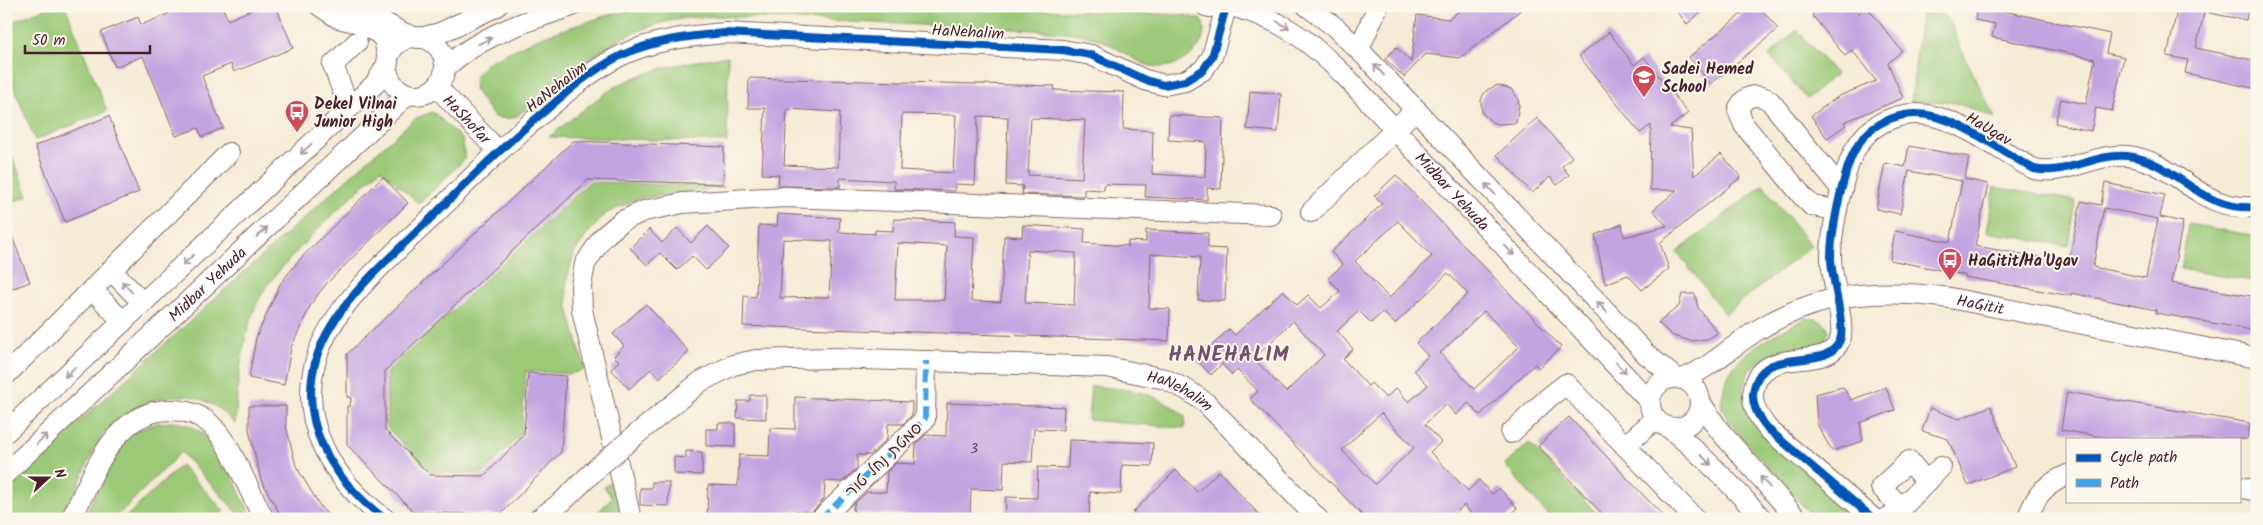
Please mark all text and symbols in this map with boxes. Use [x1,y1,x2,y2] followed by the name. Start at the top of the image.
[931,18,1005,47] street label: HaNehalim
[1275,20,1290,30] one-way arrow
[25,22,150,54] scale bar
[32,29,66,53] text: 50 m
[477,35,492,45] one-way arrow
[521,55,594,119] street label: HaNehalim
[1662,57,1754,100] place label: Sadei Hemed School
[1373,64,1385,77] one-way arrow
[1631,64,1657,98] school or university icon: Sadei Hemed School
[436,89,498,152] street label: HaShofar
[314,92,398,135] place label: Dekel Vilnai Junior High
[284,99,310,133] bus stop icon: Dekel Vilnai Junior High
[1961,106,2016,153] street label: HaUgav
[300,143,313,155] one-way arrow
[1408,147,1495,237] street label: Midbar Yehuda
[1484,182,1496,195] one-way arrow
[255,226,268,238] one-way arrow
[163,241,253,328] street label: Midbar Yehuda
[1503,244,1515,257] one-way arrow
[1937,247,1963,281] bus stop icon: HaGitit/Ha'Ugav
[1968,249,2079,274] place label: HaGitit/Ha'Ugav
[182,254,194,266] one-way arrow
[121,280,133,293] one-way arrow
[1954,289,2007,322] street label: HaGitit
[1596,301,1608,313] one-way arrow
[1168,339,1290,372] district label: HANEHALIM
[1615,362,1627,375] one-way arrow
[1144,365,1219,418] street label: HaNehalim
[63,366,76,378] one-way arrow
[840,417,929,504] street label: סמטת נחל טור
[35,434,47,446] one-way arrow
[970,438,978,460] house number: 3
[2066,438,2240,502] legend
[2110,446,2177,470] text: Cycle path
[22,452,72,502] north arrow
[1700,454,1713,466] one-way arrow
[47,466,71,482] text: N
[2110,472,2139,496] text: Path
[1759,476,1771,489] one-way arrow

